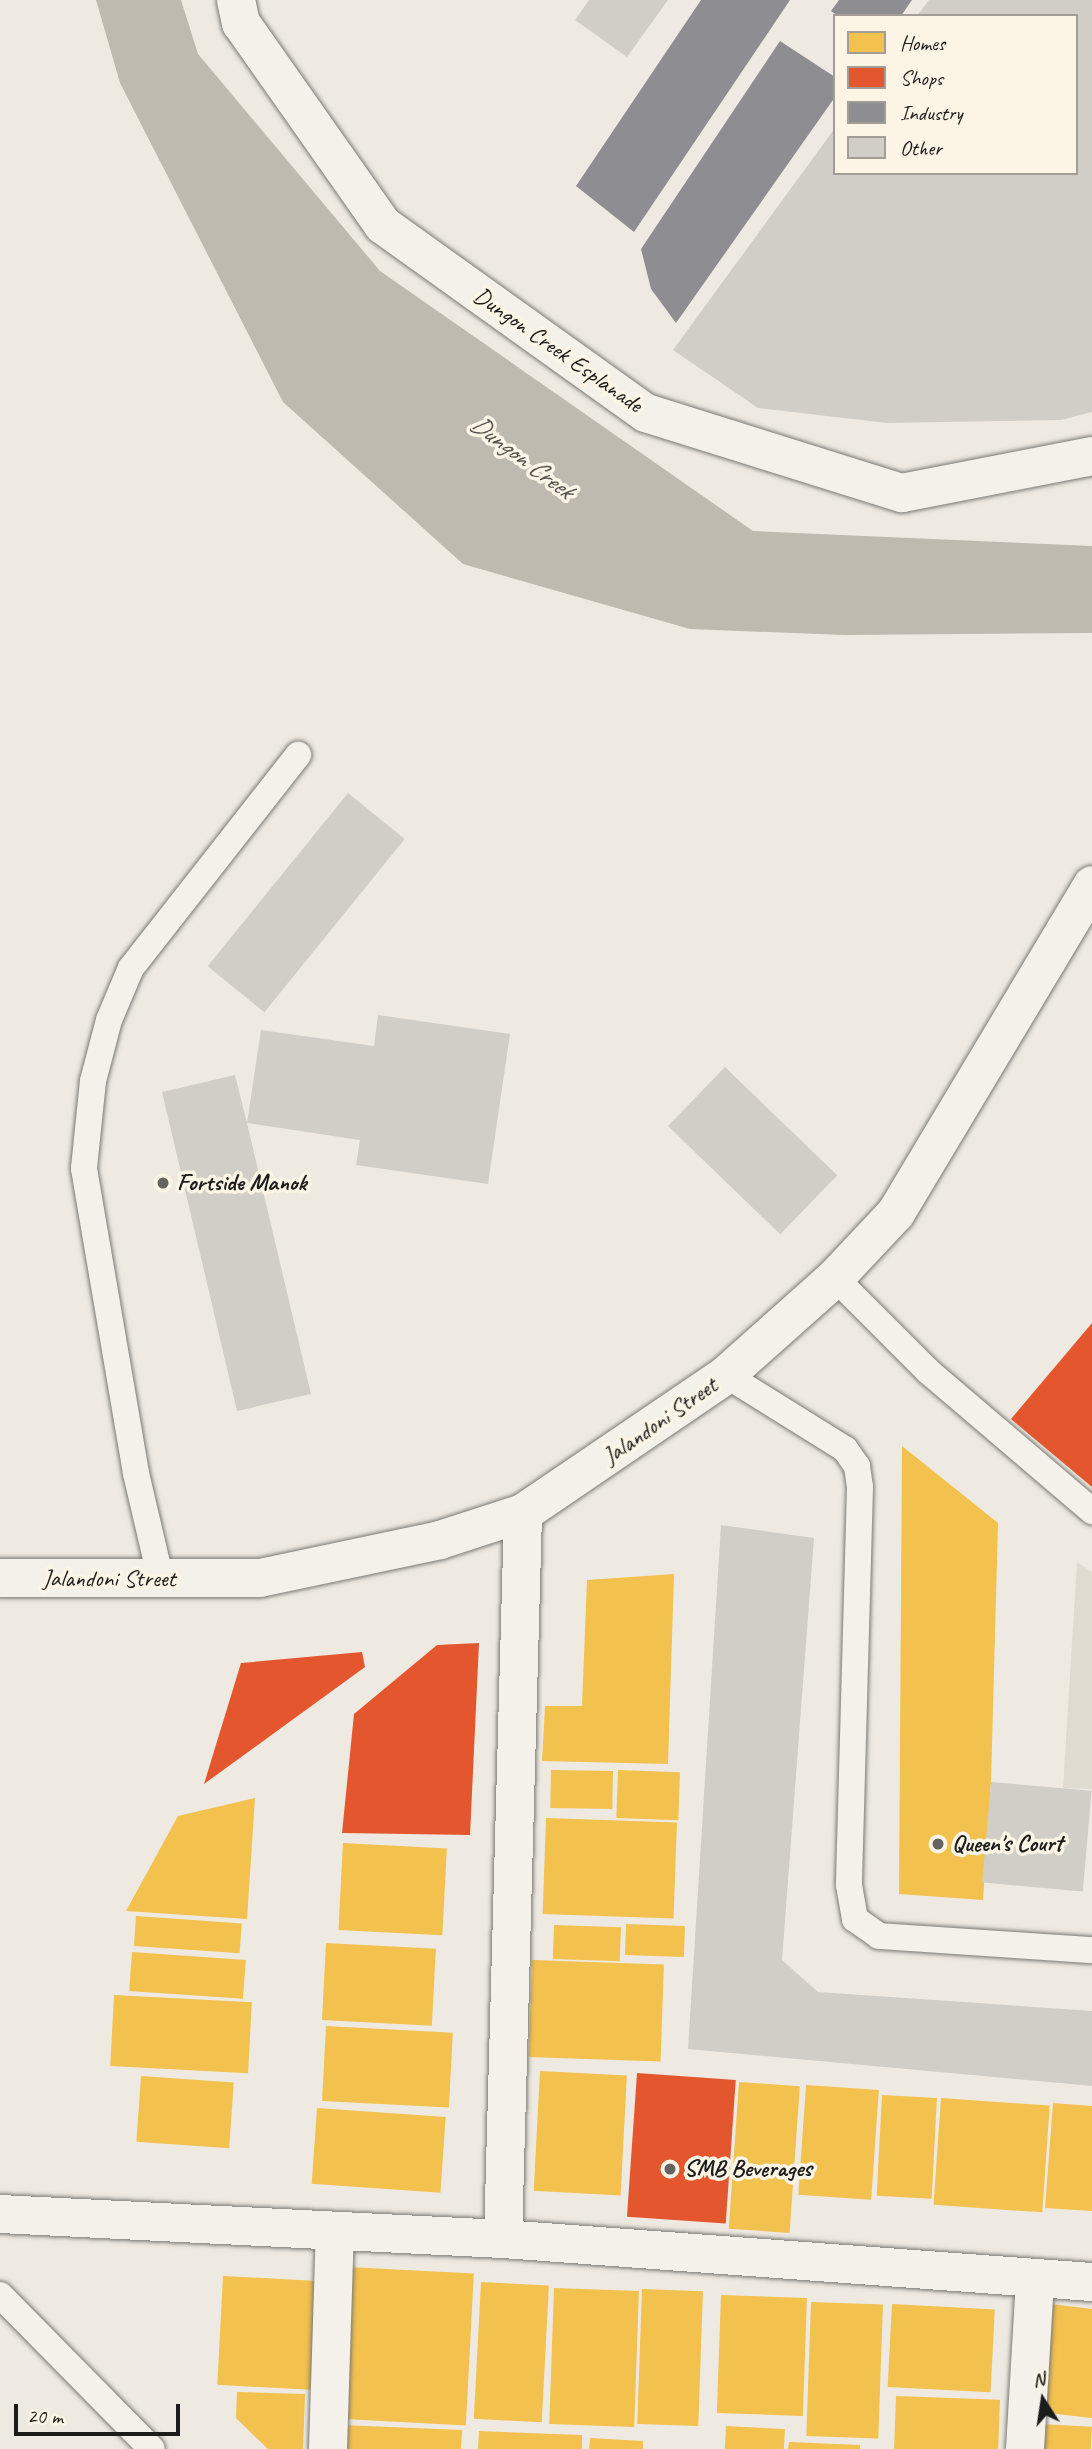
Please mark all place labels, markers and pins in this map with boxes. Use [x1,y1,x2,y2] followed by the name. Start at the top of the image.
[177,1169,306,1197] place label: Fortside Manok
[155,1175,171,1191] marker: Fortside Manok
[952,1830,1062,1858] place label: Queen's Court
[930,1836,946,1852] marker: Queen's Court
[684,2155,812,2183] place label: SMB Beverages
[662,2161,678,2177] marker: SMB Beverages

